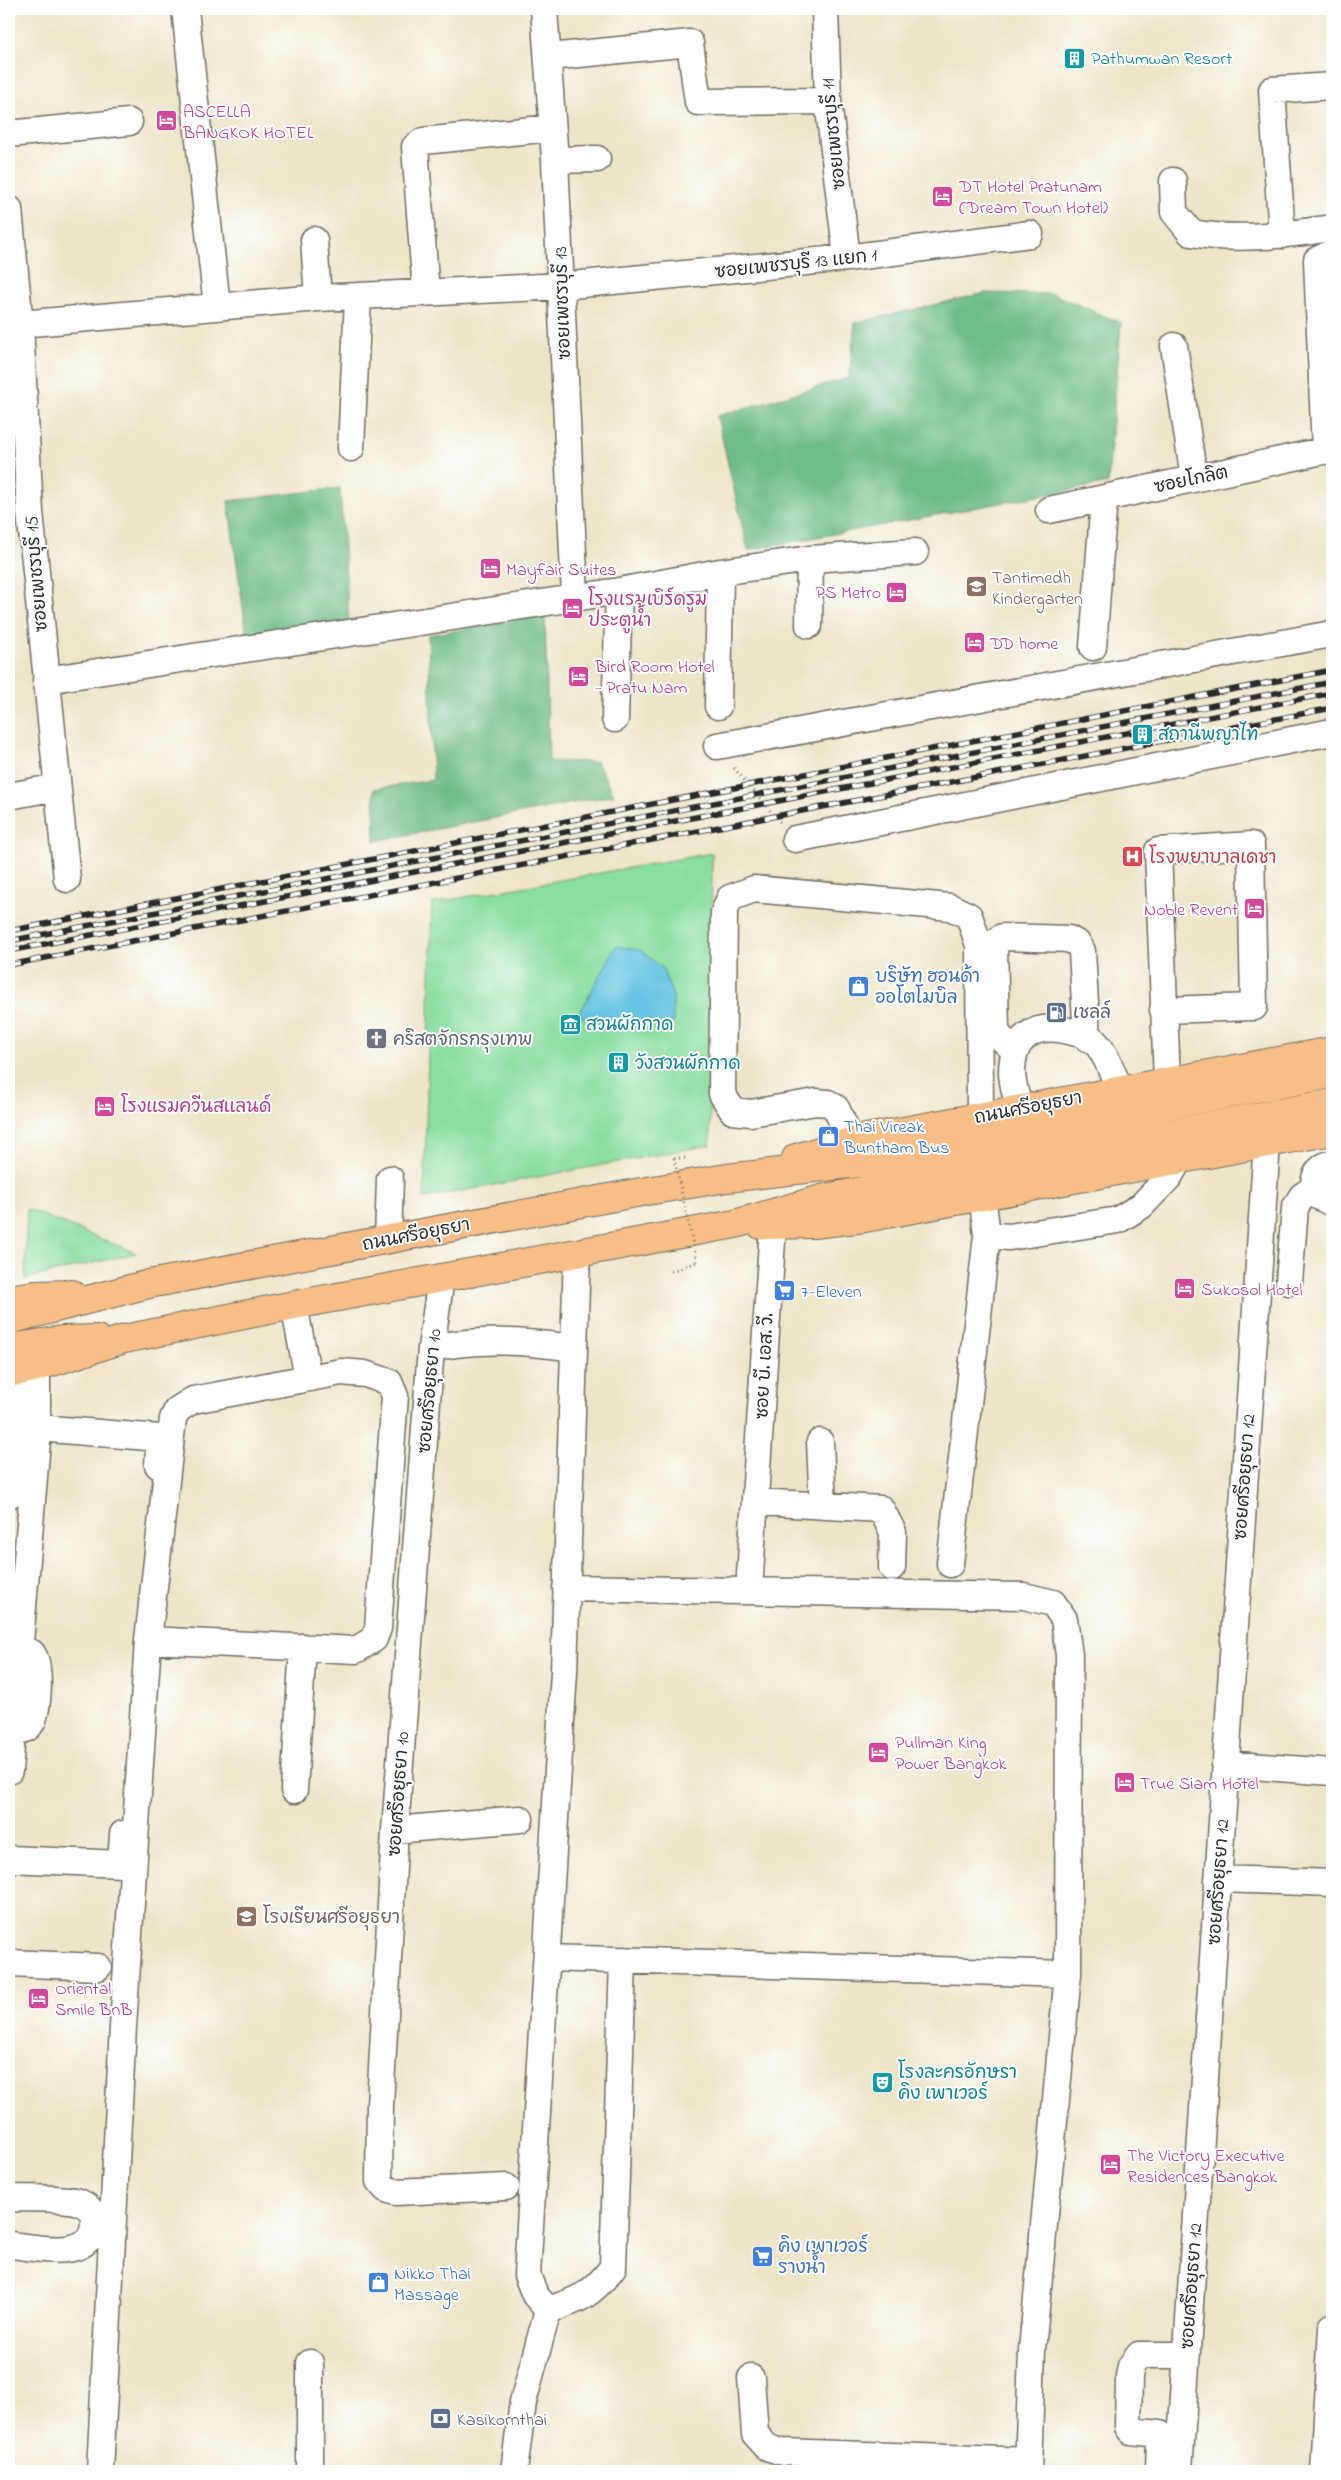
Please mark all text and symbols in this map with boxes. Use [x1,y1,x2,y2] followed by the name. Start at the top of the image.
[1063,46,1087,70] building icon: Pathumwan Resort
[1091,47,1232,73] place label: Pathumwan Resort
[815,77,854,191] street label: ซอยเพชรบุรี 11
[182,100,314,147] place label: ASCELLA BANGKOK HOTEL
[155,109,179,133] hotel icon: ASCELLA BANGKOK HOTEL
[958,175,1108,222] place label: DT Hotel Pratunam (Dream Town Hotel)
[931,184,955,208] hotel icon: DT Hotel Pratunam (Dream Town Hotel)
[714,243,879,286] street label: ซอยเพชรบุรี 13 แยก 1
[548,246,579,360] street label: ซอยเพชรบุรี 13
[1151,458,1231,502] street label: ซอยโกลิต
[19,515,56,633] street label: ซอยเพชรบุรี 15
[478,557,502,581] hotel icon: Mayfair Suites
[506,558,616,584] place label: Mayfair Suites
[992,566,1083,614] place label: Tantimedh Kindergarten
[964,575,988,599] school or university icon: Tantimedh Kindergarten
[885,580,909,604] hotel icon: PS Metro
[816,581,881,607] place label: PS Metro
[588,586,707,635] place label: โรงแรมเบิร์ดรูม ประตูน้ำ
[560,597,584,621] hotel icon: โรงแรมเบิร์ดรูม ประตูน้ำ
[962,631,986,655] hotel icon: DD home
[989,632,1059,658] place label: DD home
[594,655,715,702] place label: Bird Room Hotel - Pratu Nam
[567,664,591,688] hotel icon: Bird Room Hotel - Pratu Nam
[1158,721,1259,749] place label: สถานีพญาไท
[1130,722,1154,746] building icon: สถานีพญาไท
[1149,844,1277,872] place label: โรงพยาบาลเดชา
[1121,845,1145,869] hospital icon: โรงพยาบาลเดชา
[1242,897,1266,921] hotel icon: Noble Revent
[1144,898,1238,924] place label: Noble Revent
[875,964,980,1012] place label: บริษัท ฮอนด้า ออโตโมบิล
[847,974,871,998] shop icon: บริษัท ฮอนด้า ออโตโมบิล
[1073,999,1111,1027] place label: เชลล์
[1045,1000,1069,1024] fuel station icon: เชลล์
[558,1012,582,1036] museum icon: สวนผักกาด
[586,1013,673,1039] place label: สวนผักกาด
[365,1027,389,1051] church icon: คริสตจักรกรุงเทพ
[393,1028,532,1054] place label: คริสตจักรกรุงเทพ
[607,1051,631,1075] building icon: วังสวนผักกาด
[635,1052,741,1078] place label: วังสวนผักกาด
[972,1085,1084,1132] street label: ถนนศรีอยุธยา
[121,1093,271,1121] place label: โรงแรมควีนสแลนด์
[93,1094,117,1118] hotel icon: โรงแรมควีนสแลนด์
[843,1115,950,1162] place label: Thai Vireak Buntham Bus
[816,1124,840,1148] shop icon: Thai Vireak Buntham Bus
[360,1212,472,1259] street label: ถนนศรีอยุธยา
[1173,1277,1197,1301] hotel icon: Sukosol Hotel
[1201,1278,1303,1304] place label: Sukosol Hotel
[773,1279,797,1303] supermarket icon: 7-Eleven
[801,1280,862,1306] place label: 7-Eleven
[749,1312,782,1420] street label: ซอย บี. เอส. วี.
[412,1327,449,1455] street label: ซอยศรีอยุธยา 10
[1228,1413,1263,1541] street label: ซอยศรีอยุธยา 12
[382,1731,417,1857] street label: ซอยศรีอยุธยา 10
[895,1731,1006,1779] place label: Pullman King Power Bangkok
[867,1740,891,1764] hotel icon: Pullman King Power Bangkok
[1112,1771,1136,1795] hotel icon: True Siam Hotel
[1140,1772,1259,1798] place label: True Siam Hotel
[1202,1818,1237,1946] street label: ซอยศรีอยุธยา 12
[263,1904,400,1932] place label: โรงเรียนศรีอยุธยา
[235,1905,259,1929] school or university icon: โรงเรียนศรีอยุธยา
[55,1977,132,2024] place label: Oriental Smile BnB
[27,1986,51,2010] hotel icon: Oriental Smile BnB
[898,2059,1017,2108] place label: โรงละครอักษรา คิง เพาเวอร์
[870,2070,894,2094] theatre icon: โรงละครอักษรา คิง เพาเวอร์
[1127,2144,1286,2192] place label: The Victory Executive Residences Bangkok
[1099,2153,1123,2177] hotel icon: The Victory Executive Residences Bangkok
[1175,2222,1210,2350] street label: ซอยศรีอยุธยา 12
[778,2233,868,2282] place label: คิง เพาเวอร์ รางน้ำ
[750,2244,774,2268] supermarket icon: คิง เพาเวอร์ รางน้ำ
[394,2262,471,2310] place label: Nikko Thai Massage
[366,2271,390,2295] shop icon: Nikko Thai Massage
[429,2407,453,2431] bank icon: Kasikornthai
[457,2408,547,2434] place label: Kasikornthai

